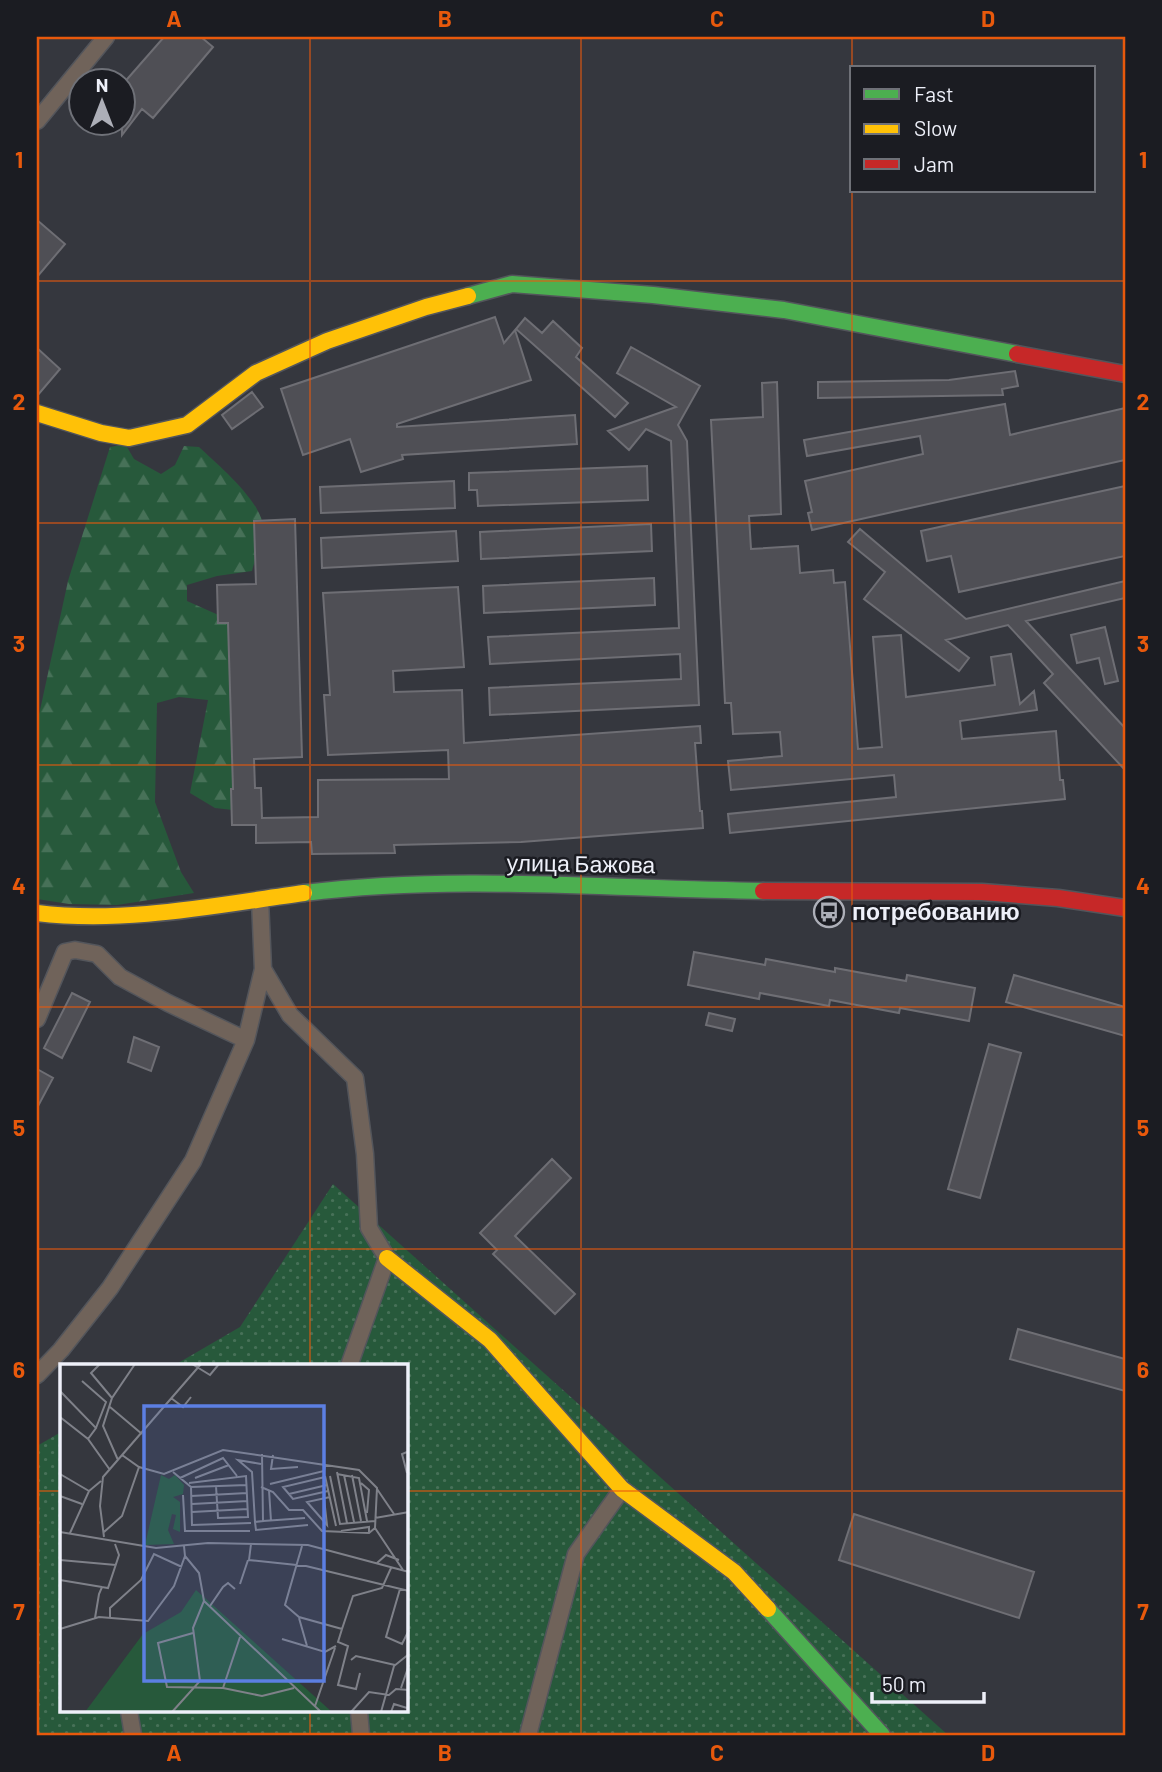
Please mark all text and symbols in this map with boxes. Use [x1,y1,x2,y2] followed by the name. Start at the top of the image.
[166,4,182,32] text: A
[438,4,452,32] text: B
[710,4,724,32] text: C
[981,4,995,32] text: D
[66,66,136,136] north arrow
[850,66,1096,192] legend
[96,73,108,96] text: N
[914,81,954,106] text: Fast
[914,115,957,140] text: Slow
[15,145,23,173] text: 1
[1139,145,1147,173] text: 1
[914,151,954,176] text: Jam
[13,387,25,415] text: 2
[1137,387,1149,415] text: 2
[13,629,25,657] text: 3
[1137,629,1149,657] text: 3
[506,848,656,878] street label: улица Бажова
[12,871,26,899] text: 4
[1136,871,1150,899] text: 4
[812,895,846,929] bus stop icon: потребованию
[852,897,1020,925] place label: потребованию
[13,1113,25,1141] text: 5
[1137,1113,1149,1141] text: 5
[13,1355,25,1383] text: 6
[1137,1355,1149,1383] text: 6
[60,1364,408,1712] inset map
[13,1597,25,1625] text: 7
[1137,1597,1149,1625] text: 7
[872,1660,984,1704] scale bar
[882,1671,926,1696] text: 50 m
[166,1738,182,1766] text: A
[438,1738,452,1766] text: B
[710,1738,724,1766] text: C
[981,1738,995,1766] text: D

